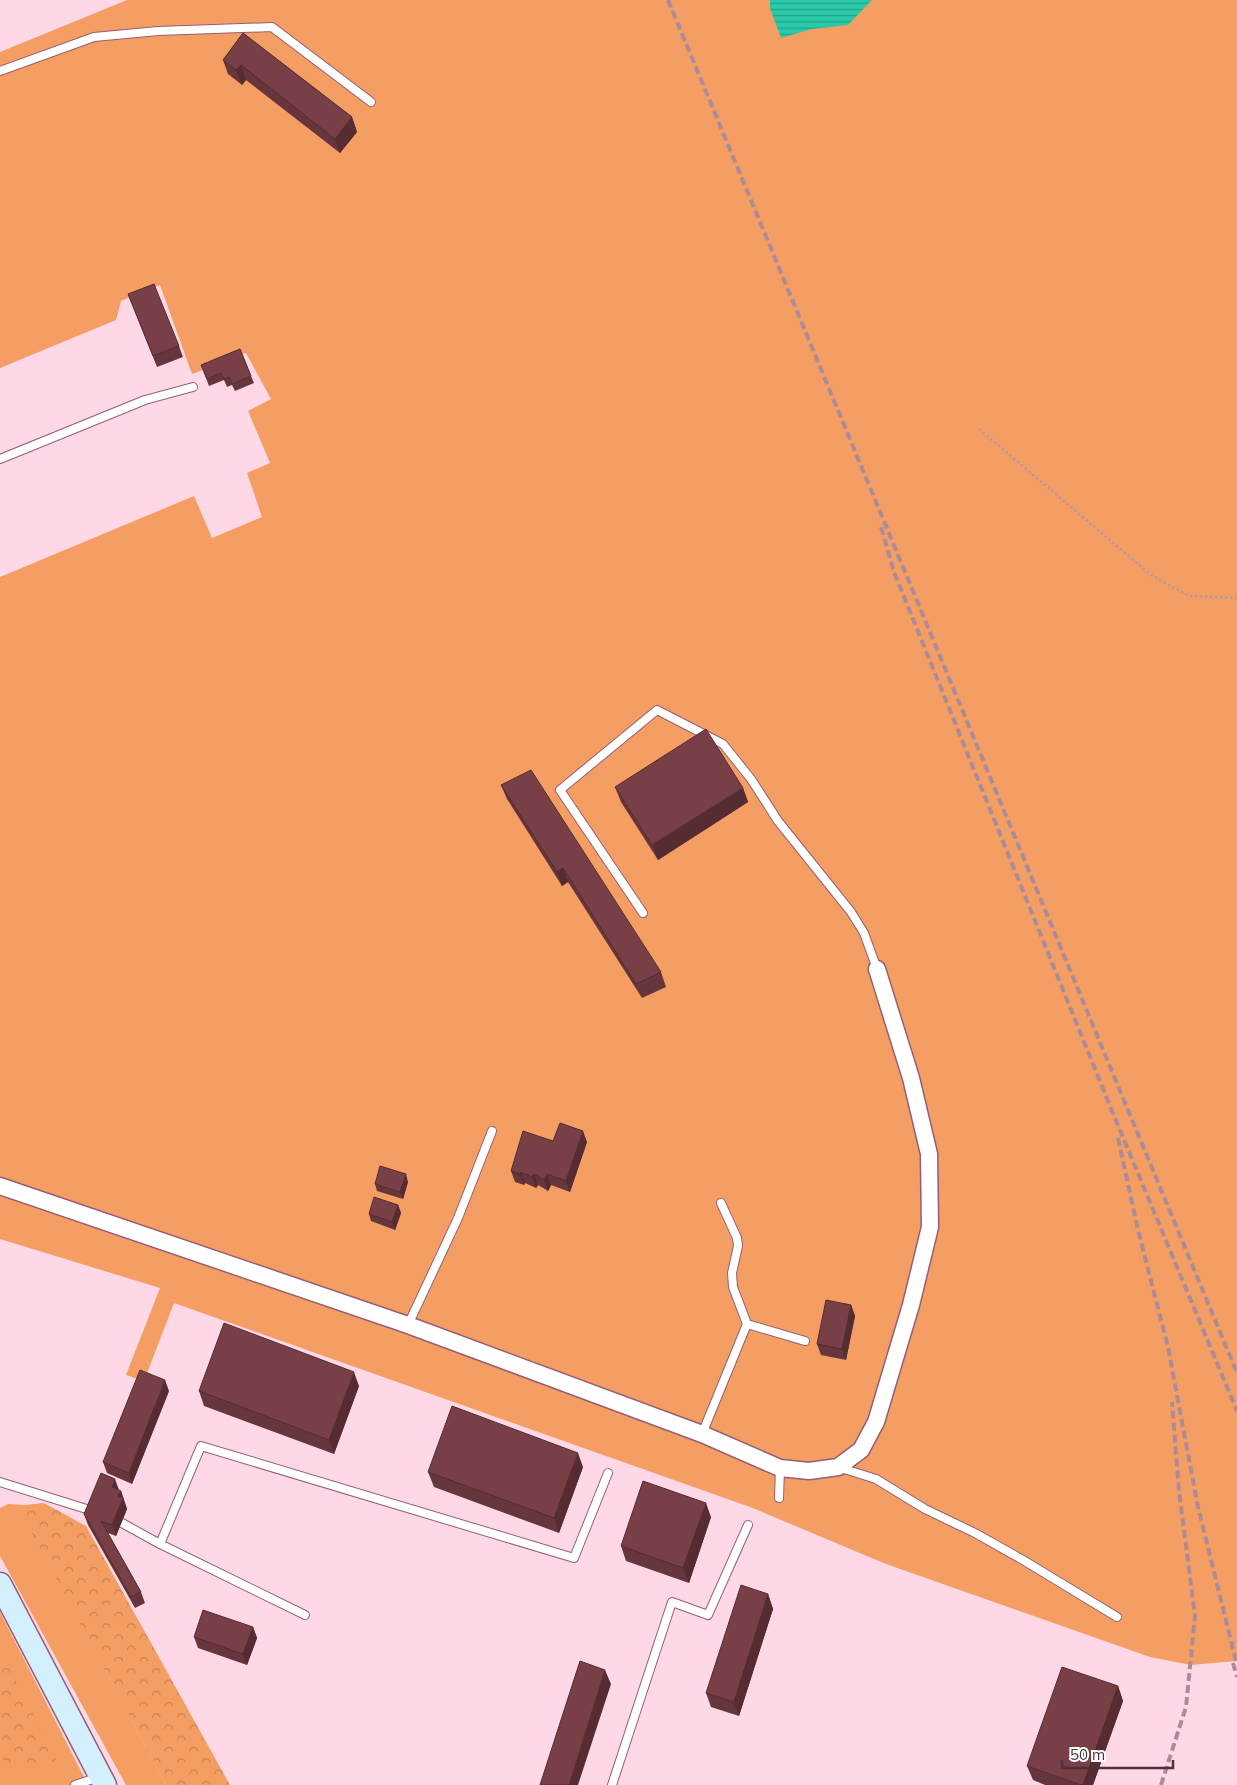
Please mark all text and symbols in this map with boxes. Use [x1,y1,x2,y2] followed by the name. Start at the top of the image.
[1062,1738,1173,1770] scale bar
[1070,1745,1105,1764] text: 50 m

